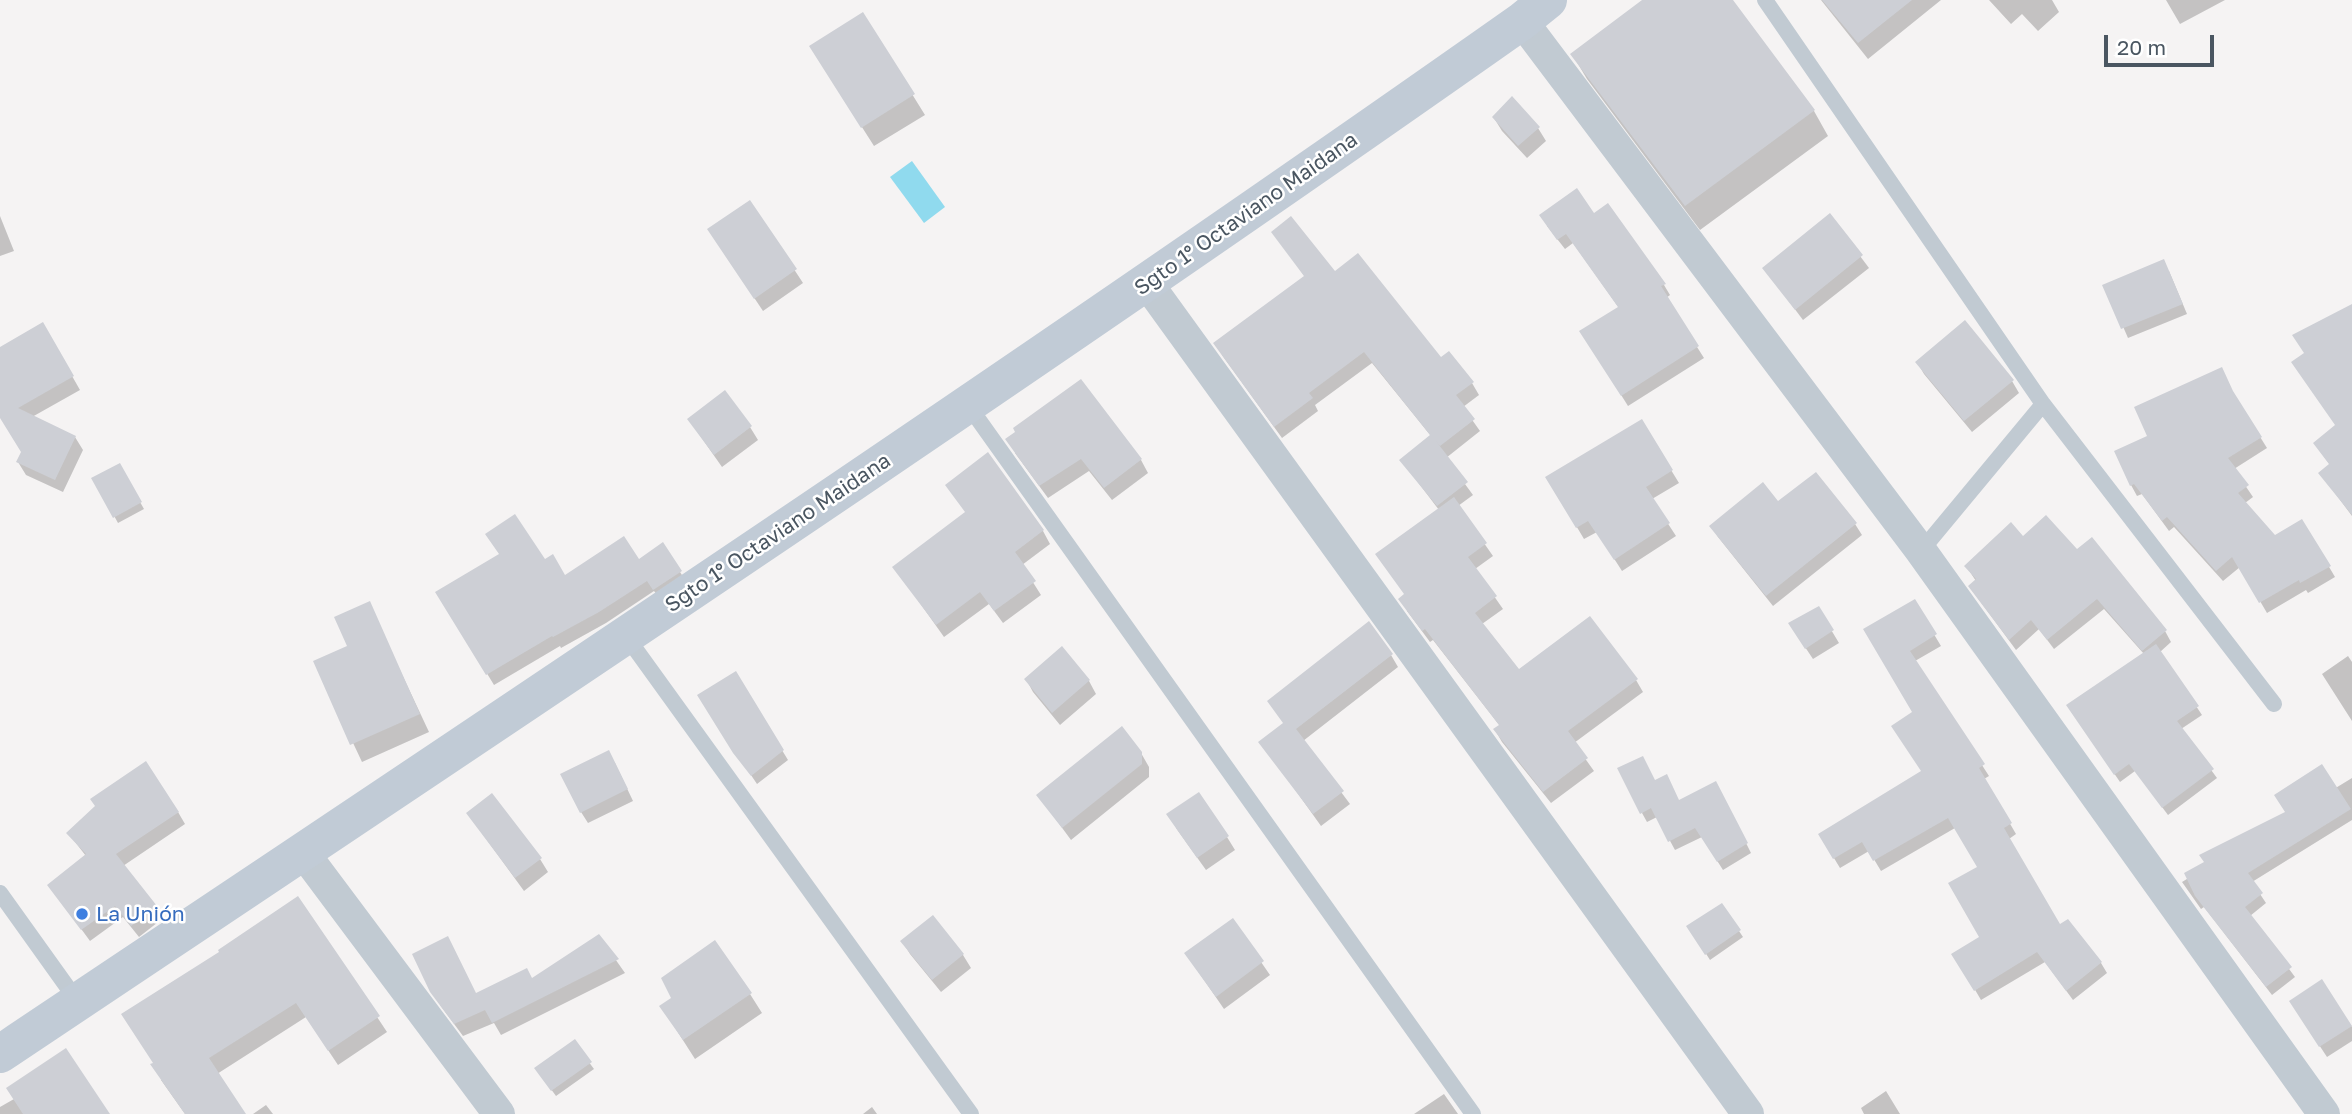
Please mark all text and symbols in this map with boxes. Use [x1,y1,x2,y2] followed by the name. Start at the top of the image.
[2107,21,2217,65] scale bar
[2117,34,2166,60] text: 20 m
[1130,127,1362,301] street label: Sgto 1° Octaviano Maidana
[660,448,896,618] street label: Sgto 1° Octaviano Maidana
[96,901,185,927] place label: La Unión
[74,906,90,922] marker: La Unión

